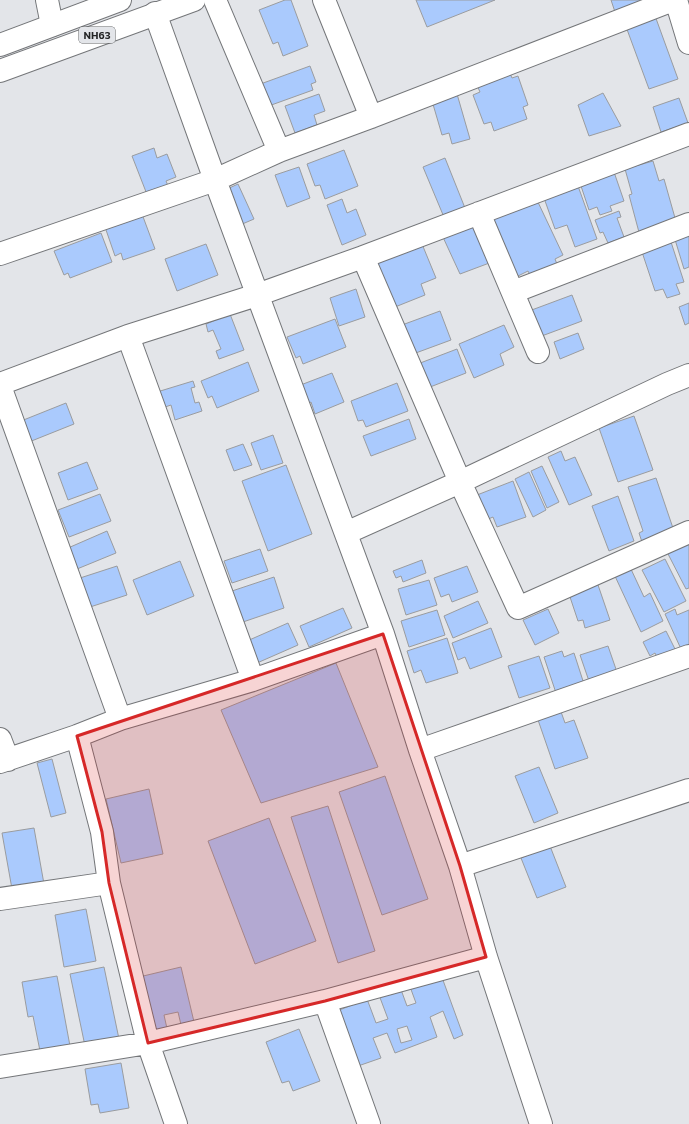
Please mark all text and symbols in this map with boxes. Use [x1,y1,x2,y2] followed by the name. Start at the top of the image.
[79,27,115,43] road number: NH63

